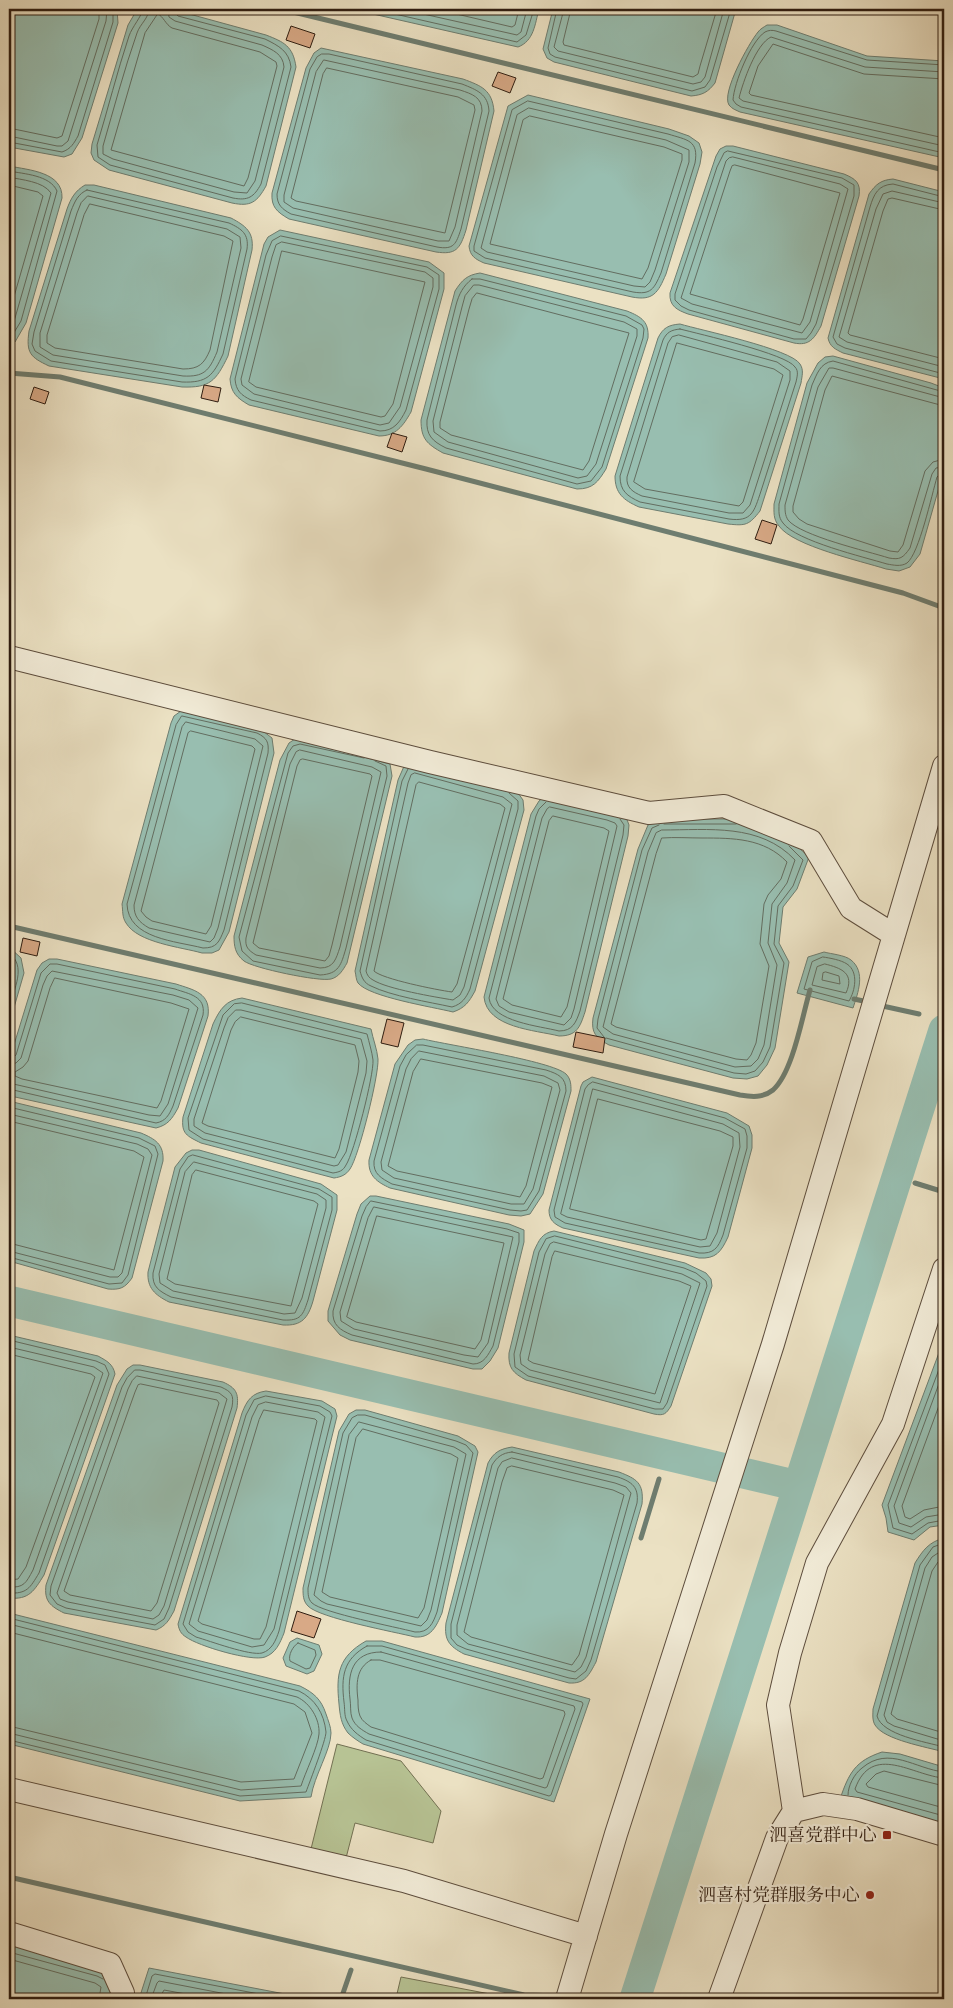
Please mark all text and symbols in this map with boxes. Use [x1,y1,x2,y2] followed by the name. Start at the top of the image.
[769,1823,877,1847] place label: 泗喜党群中心
[881,1829,893,1841] marker: 泗喜党群中心
[698,1883,860,1907] place label: 泗喜村党群服务中心
[864,1889,876,1901] marker: 泗喜村党群服务中心

